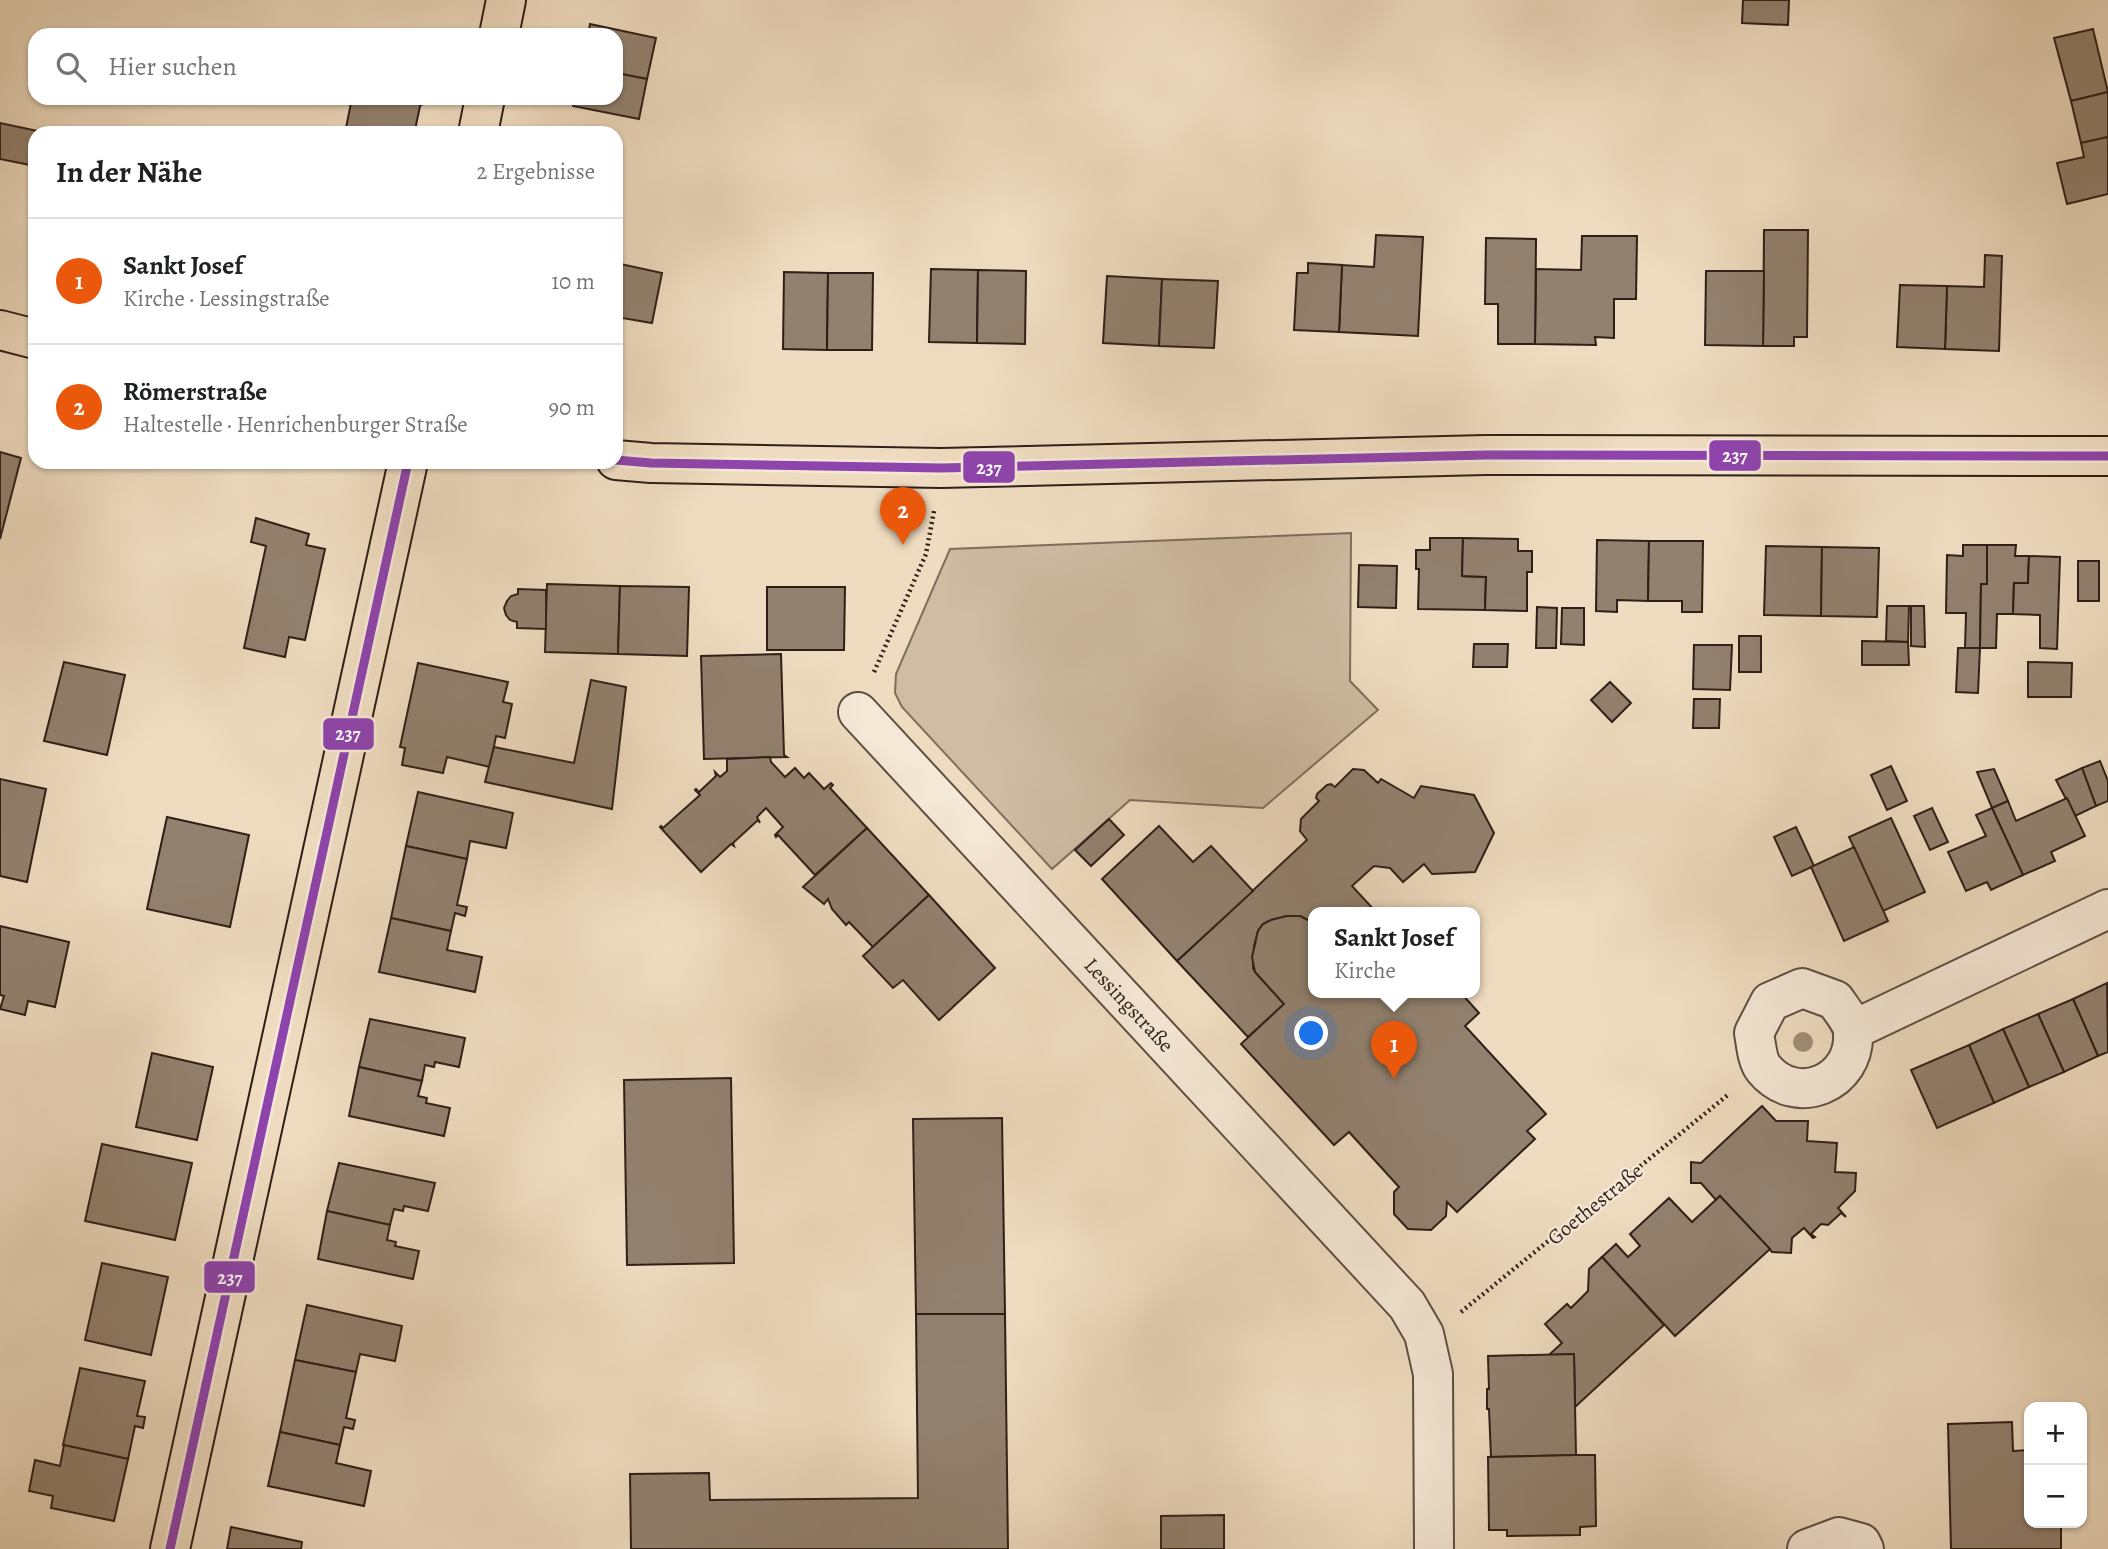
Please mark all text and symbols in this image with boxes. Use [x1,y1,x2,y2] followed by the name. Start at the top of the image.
[28,28,623,105] search box
[52,48,90,86] icon: search
[108,49,237,84] text: Hier suchen
[56,152,202,192] text: In der Nähe
[476,156,595,187] text: 2 Ergebnisse
[123,248,243,283] text: Sankt Josef
[75,266,83,297] text: 1
[551,266,595,297] text: 10 m
[123,283,330,314] text: Kirche · Lessingstraße
[123,374,267,409] text: Römerstraße
[73,392,85,423] text: 2
[549,392,595,423] text: 90 m
[123,409,468,440] text: Haltestelle · Henrichenburger Straße
[1708,439,1762,472] line badge: 237
[1722,443,1749,469] text: 237
[962,450,1016,484] line badge: 237
[976,455,1003,481] text: 237
[880,487,926,545] pin: 2
[322,717,375,751] line badge: 237
[335,721,362,747] text: 237
[1308,907,1480,998] popup
[1334,920,1454,955] text: Sankt Josef
[1078,952,1180,1058] street label: Lessingstraße
[1334,955,1396,986] text: Kirche
[1294,1016,1328,1050] your location
[1371,1021,1417,1079] pin: 1
[1541,1157,1649,1251] street label: Goethestraße
[203,1260,256,1294] line badge: 237
[217,1265,244,1291] text: 237
[2024,1402,2087,1528] map controls
[2024,1402,2087,1465] button: +
[2024,1465,2087,1528] button: −

